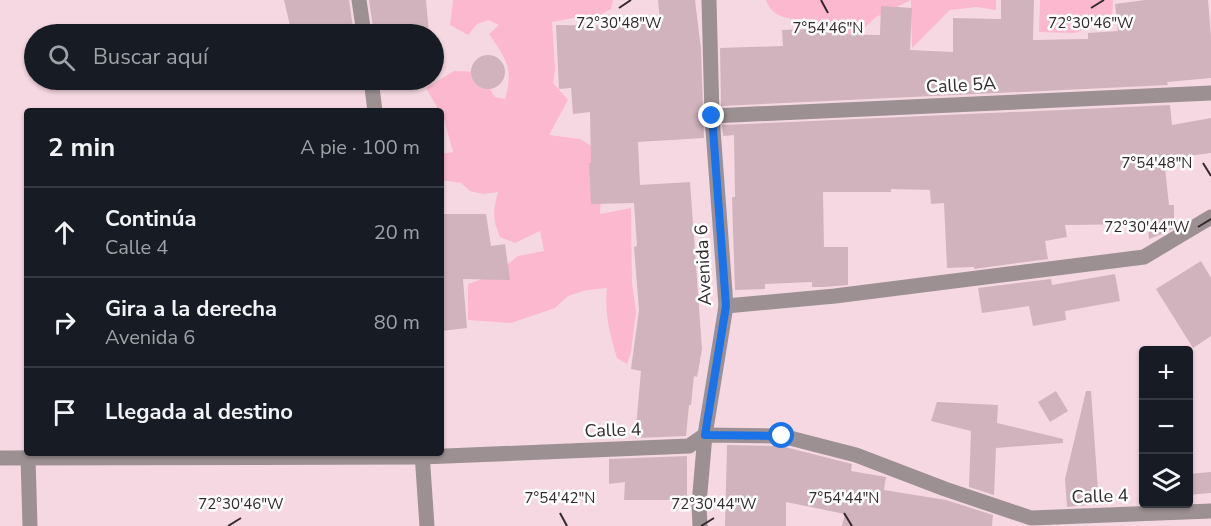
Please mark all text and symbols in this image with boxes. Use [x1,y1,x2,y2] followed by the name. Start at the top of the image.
[576,13,662,33] text: 72°30'48"W
[1048,13,1134,33] text: 72°30'46"W
[793,18,863,38] text: 7°54'46"N
[24,24,444,90] search box
[45,41,78,74] icon: search
[93,42,208,72] text: Buscar aquí
[925,71,997,99] street label: Calle 5A
[698,102,724,128] route end
[48,130,115,165] text: 2 min
[300,134,420,161] text: A pie · 100 m
[1122,153,1192,173] text: 7°54'48"N
[105,204,196,234] text: Continúa
[48,216,81,249] icon: ahead
[1104,217,1190,237] text: 72°30'44"W
[374,219,420,246] text: 20 m
[689,224,717,306] street label: Avenida 6
[105,234,168,261] text: Calle 4
[105,294,277,324] text: Gira a la derecha
[48,306,81,339] icon: right
[374,309,420,336] text: 80 m
[105,324,195,351] text: Avenida 6
[1139,346,1193,508] map controls
[1139,346,1193,400] button: +
[48,396,81,429] icon: arrive
[105,397,293,427] text: Llegada al destino
[1139,400,1193,454] button: −
[584,417,642,443] street label: Calle 4
[768,422,794,448] route start
[1139,454,1193,508] button: layers
[1071,483,1129,509] street label: Calle 4
[525,488,595,508] text: 7°54'42"N
[809,488,879,508] text: 7°54'44"N
[198,494,284,514] text: 72°30'46"W
[671,494,757,514] text: 72°30'44"W

